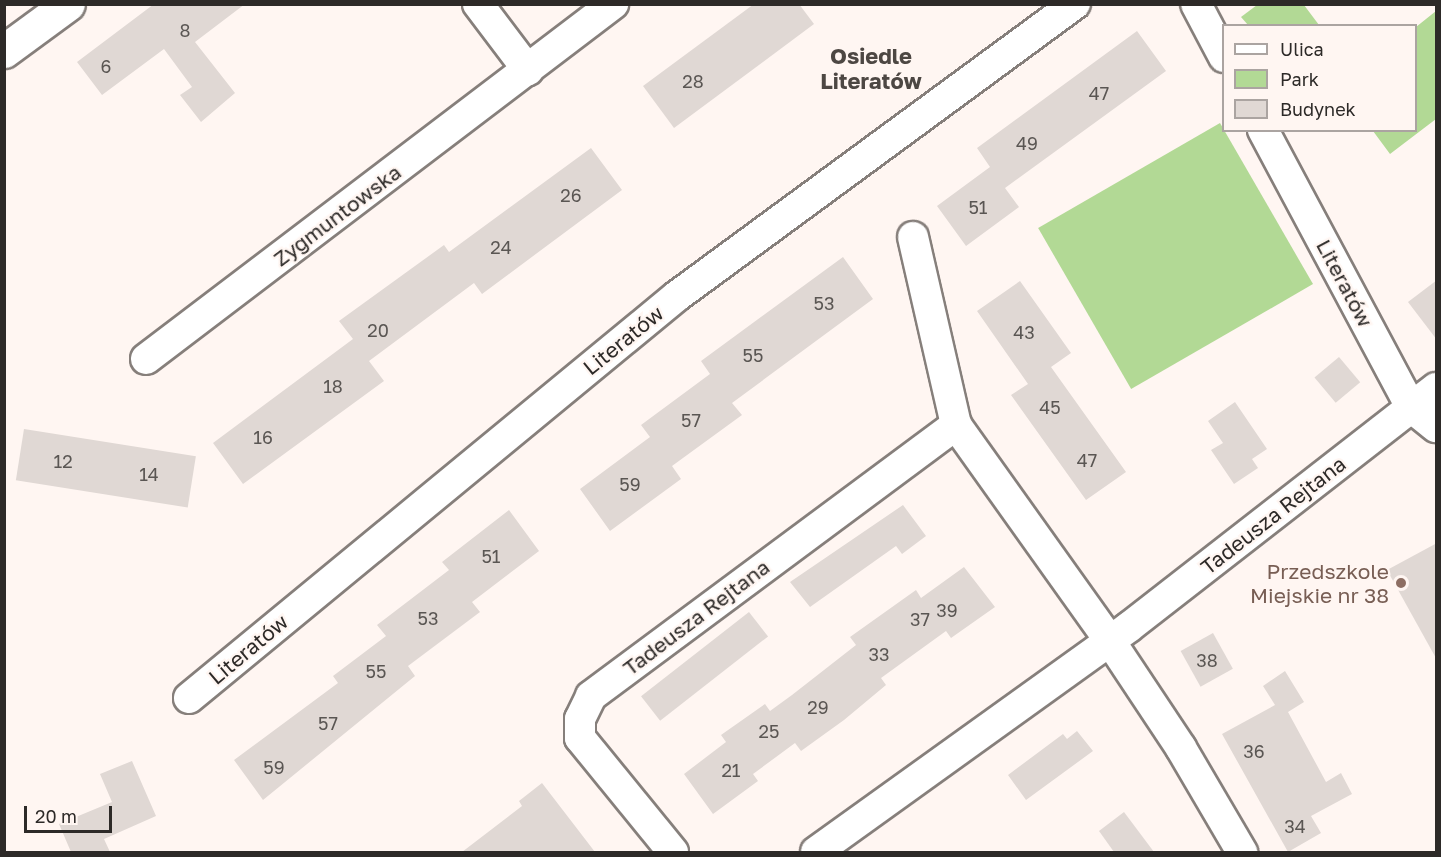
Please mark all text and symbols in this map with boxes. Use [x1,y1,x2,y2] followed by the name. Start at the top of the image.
[180,19,190,41] house number: 8
[1222,24,1417,132] legend
[1280,38,1324,60] text: Ulica
[820,42,922,94] district label: Osiedle Literatów
[101,55,111,77] house number: 6
[1280,68,1319,90] text: Park
[682,70,704,92] house number: 28
[1089,82,1109,104] house number: 47
[1280,98,1356,120] text: Budynek
[1016,132,1038,154] house number: 49
[268,159,406,271] street label: Zygmuntowska
[560,184,582,206] house number: 26
[968,196,988,218] house number: 51
[1311,235,1379,331] street label: Literatów
[490,236,512,258] house number: 24
[814,292,834,314] house number: 53
[578,300,668,380] street label: Literatów
[367,319,389,341] house number: 20
[1013,321,1035,343] house number: 43
[743,344,763,366] house number: 55
[323,375,343,397] house number: 18
[1039,396,1061,418] house number: 45
[681,409,701,431] house number: 57
[253,426,273,448] house number: 16
[1077,449,1097,471] house number: 47
[53,450,73,472] house number: 12
[1196,451,1350,579] street label: Tadeusza Rejtana
[139,463,159,485] house number: 14
[619,473,641,495] house number: 59
[481,545,501,567] house number: 51
[618,554,774,680] street label: Tadeusza Rejtana
[1250,558,1389,608] place label: Przedszkole Miejskie nr 38
[1394,576,1408,590] marker: Przedszkole Miejskie nr 38
[936,599,958,621] house number: 39
[418,607,438,629] house number: 53
[910,608,930,630] house number: 37
[203,609,293,689] street label: Literatów
[868,643,890,665] house number: 33
[1196,649,1218,671] house number: 38
[366,660,386,682] house number: 55
[807,696,829,718] house number: 29
[318,712,338,734] house number: 57
[759,720,779,742] house number: 25
[1243,740,1265,762] house number: 36
[263,756,285,778] house number: 59
[721,759,741,781] house number: 21
[27,794,116,832] scale bar
[35,805,77,827] text: 20 m
[1284,815,1306,837] house number: 34

